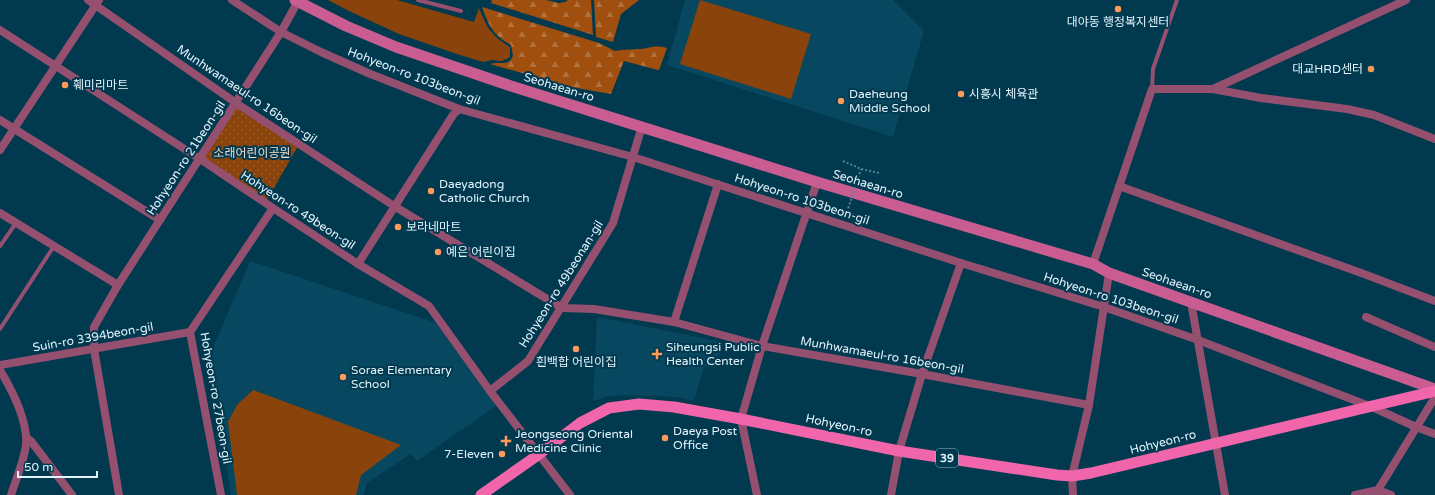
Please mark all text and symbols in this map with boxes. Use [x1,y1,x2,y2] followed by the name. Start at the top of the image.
[1113,4,1123,14] marker: 대야동 행정복지센터
[1067,15,1169,29] place label: 대야동 행정복지센터
[174,42,320,146] street label: Munhwamaeul-ro 16beon-gil
[346,44,482,108] street label: Hohyeon-ro 103beon-gil
[1292,62,1363,76] place label: 대교HRD센터
[1366,64,1376,74] marker: 대교HRD센터
[522,70,596,104] street label: Seohaean-ro
[73,78,128,92] place label: 훼미리마트
[60,80,70,90] marker: 훼미리마트
[849,87,930,115] place label: Daeheung Middle School
[969,87,1038,101] place label: 시흥시 체육관
[956,89,966,99] marker: 시흥시 체육관
[836,96,846,106] marker: Daeheung Middle School
[144,98,228,218] street label: Hohyeon-ro 21beon-gil
[213,146,291,160] park label: 소래어린이공원
[831,167,905,201] street label: Seohaean-ro
[238,168,358,252] street label: Hohyeon-ro 49beon-gil
[733,171,871,227] street label: Hohyeon-ro 103beon-gil
[439,177,530,205] place label: Daeyadong Catholic Church
[426,186,436,196] marker: Daeyadong Catholic Church
[516,218,606,350] street label: Hohyeon-ro 49beonan-gil
[406,220,461,234] place label: 보라네마트
[393,222,403,232] marker: 보라네마트
[446,245,515,259] place label: 예은 어린이집
[433,247,443,257] marker: 예은 어린이집
[1140,264,1214,302] street label: Seohaean-ro
[1042,270,1180,326] street label: Hohyeon-ro 103beon-gil
[32,319,154,355] street label: Suin-ro 3394beon-gil
[198,331,234,465] street label: Hohyeon-ro 27beon-gil
[799,334,965,376] street label: Munhwamaeul-ro 16beon-gil
[666,340,760,368] place label: Siheungsi Public Health Center
[571,344,581,354] marker: 흰백합 어린이집
[651,348,663,360] marker: Siheungsi Public Health Center
[536,355,616,369] place label: 흰백합 어린이집
[351,363,452,391] place label: Sorae Elementary School
[338,372,348,382] marker: Sorae Elementary School
[804,411,874,439] street label: Hohyeon-ro
[673,424,738,452] place label: Daeya Post Office
[515,427,633,455] place label: Jeongseong Oriental Medicine Clinic
[1128,427,1198,457] street label: Hohyeon-ro
[660,433,670,443] marker: Daeya Post Office
[500,435,512,447] marker: Jeongseong Oriental Medicine Clinic
[444,447,494,461] place label: 7-Eleven
[497,449,507,459] marker: 7-Eleven
[936,449,958,467] road number: 39
[18,453,97,479] scale bar
[24,460,53,474] text: 50 m

